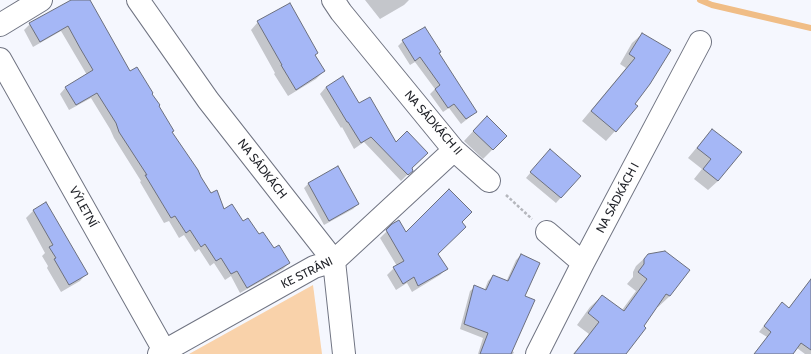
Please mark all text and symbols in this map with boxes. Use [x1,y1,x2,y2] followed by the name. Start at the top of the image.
[401,88,465,158] street label: NA SÁDKÁCH II
[234,136,290,202] street label: NA SÁDKÁCH
[593,160,643,236] street label: NA SÁDKÁCH I
[66,184,100,230] street label: VÝLETNÍ
[279,254,335,292] street label: KE STRÁNI

